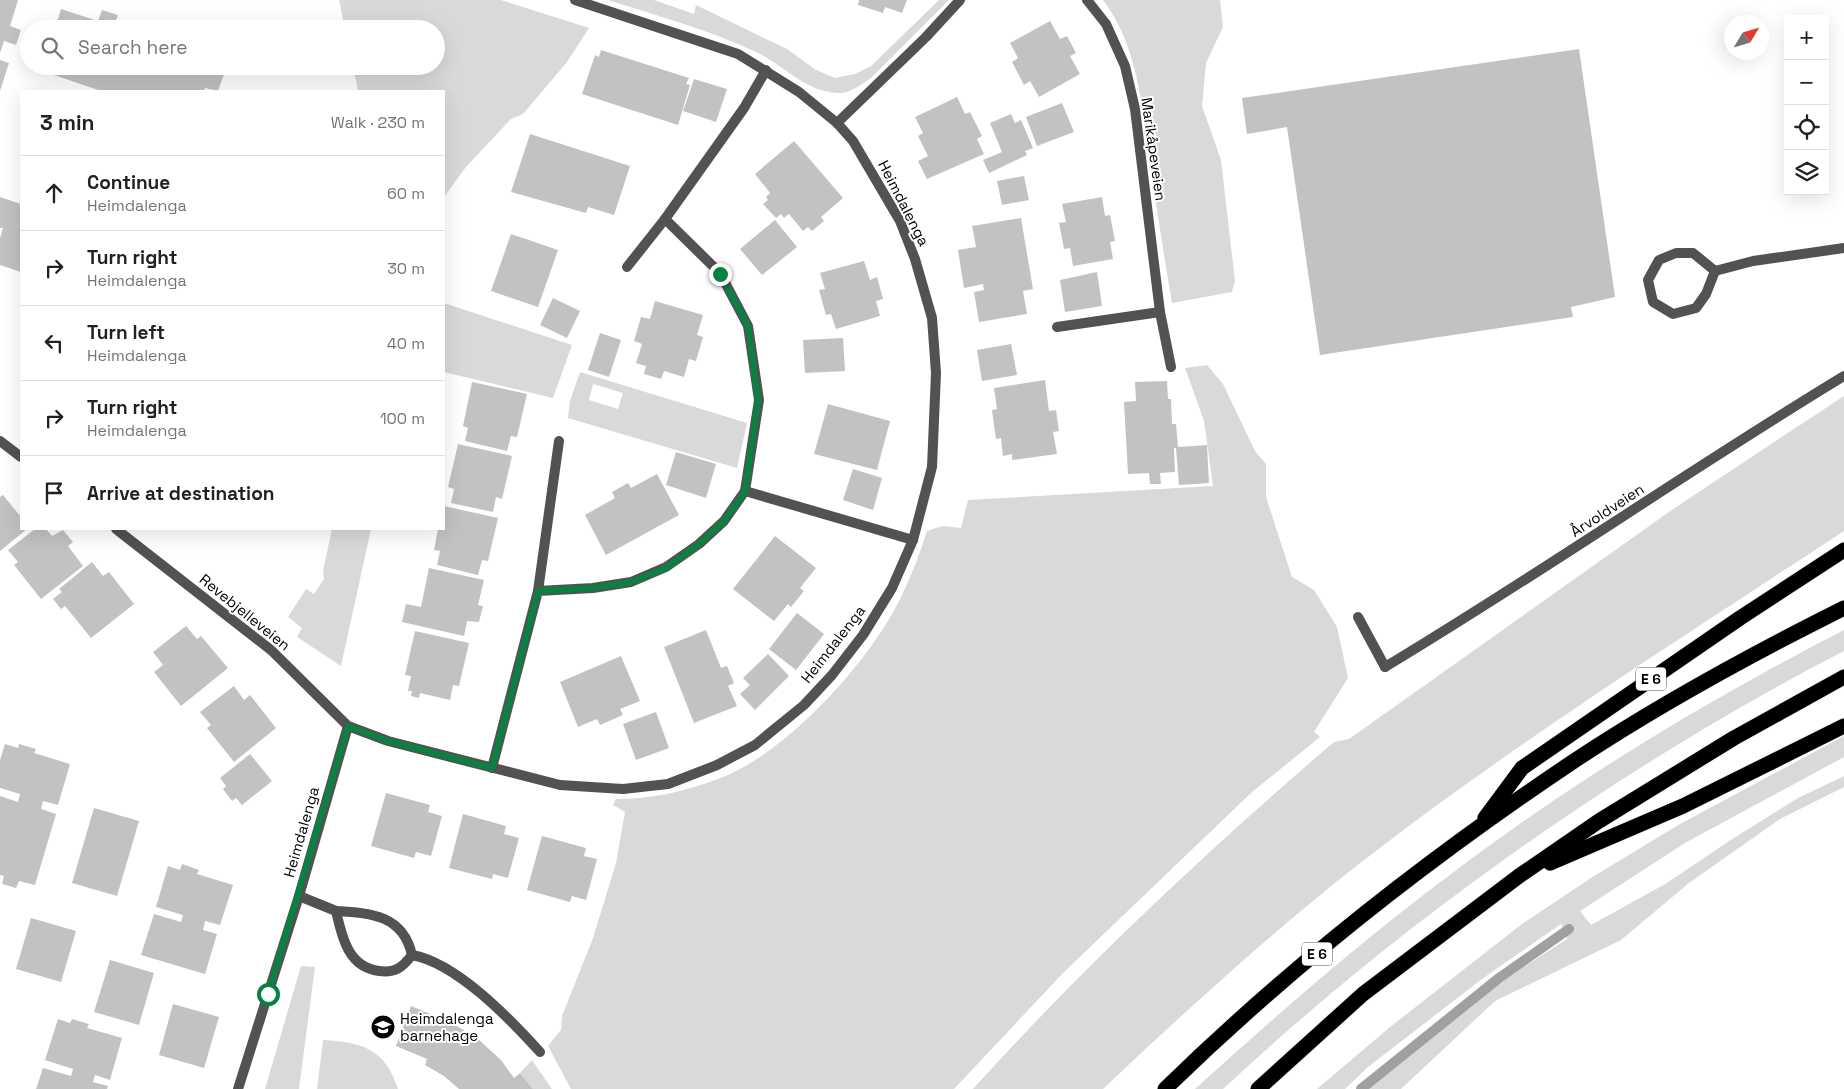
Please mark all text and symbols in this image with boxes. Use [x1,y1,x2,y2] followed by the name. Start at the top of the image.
[1724,15,1769,60] north arrow
[1784,15,1829,195] map controls
[1784,15,1829,60] button: +
[20,20,445,75] search box
[38,34,66,62] icon: search
[78,35,188,60] text: Search here
[1784,60,1829,105] button: −
[1137,96,1171,202] street label: Marikåpeveien
[1784,105,1829,150] button: locate
[40,109,95,136] text: 3 min
[331,112,425,133] text: Walk · 230 m
[1784,150,1829,195] button: layers
[874,157,934,249] street label: Heimdalenga
[87,170,170,195] text: Continue
[40,179,68,207] icon: ahead
[387,183,425,204] text: 60 m
[87,195,187,216] text: Heimdalenga
[87,245,177,270] text: Turn right
[40,254,68,282] icon: right
[387,258,425,279] text: 30 m
[709,263,732,286] route end
[87,270,187,291] text: Heimdalenga
[87,320,165,345] text: Turn left
[40,329,68,357] icon: left
[387,333,425,354] text: 40 m
[87,345,187,366] text: Heimdalenga
[87,395,177,420] text: Turn right
[40,404,68,432] icon: right
[380,408,425,429] text: 100 m
[87,420,187,441] text: Heimdalenga
[40,479,68,507] icon: arrive
[1567,479,1647,541] street label: Årvoldveien
[87,481,275,506] text: Arrive at destination
[196,570,294,654] street label: Revebjelleveien
[797,601,870,687] street label: Heimdalenga
[1636,668,1666,691] road number: E 6
[279,784,323,880] street label: Heimdalenga
[1302,942,1332,966] road number: E 6
[257,983,280,1006] route start
[400,1009,494,1045] place label: Heimdalenga barnehage
[370,1014,396,1040] school or university icon: Heimdalenga barnehage

